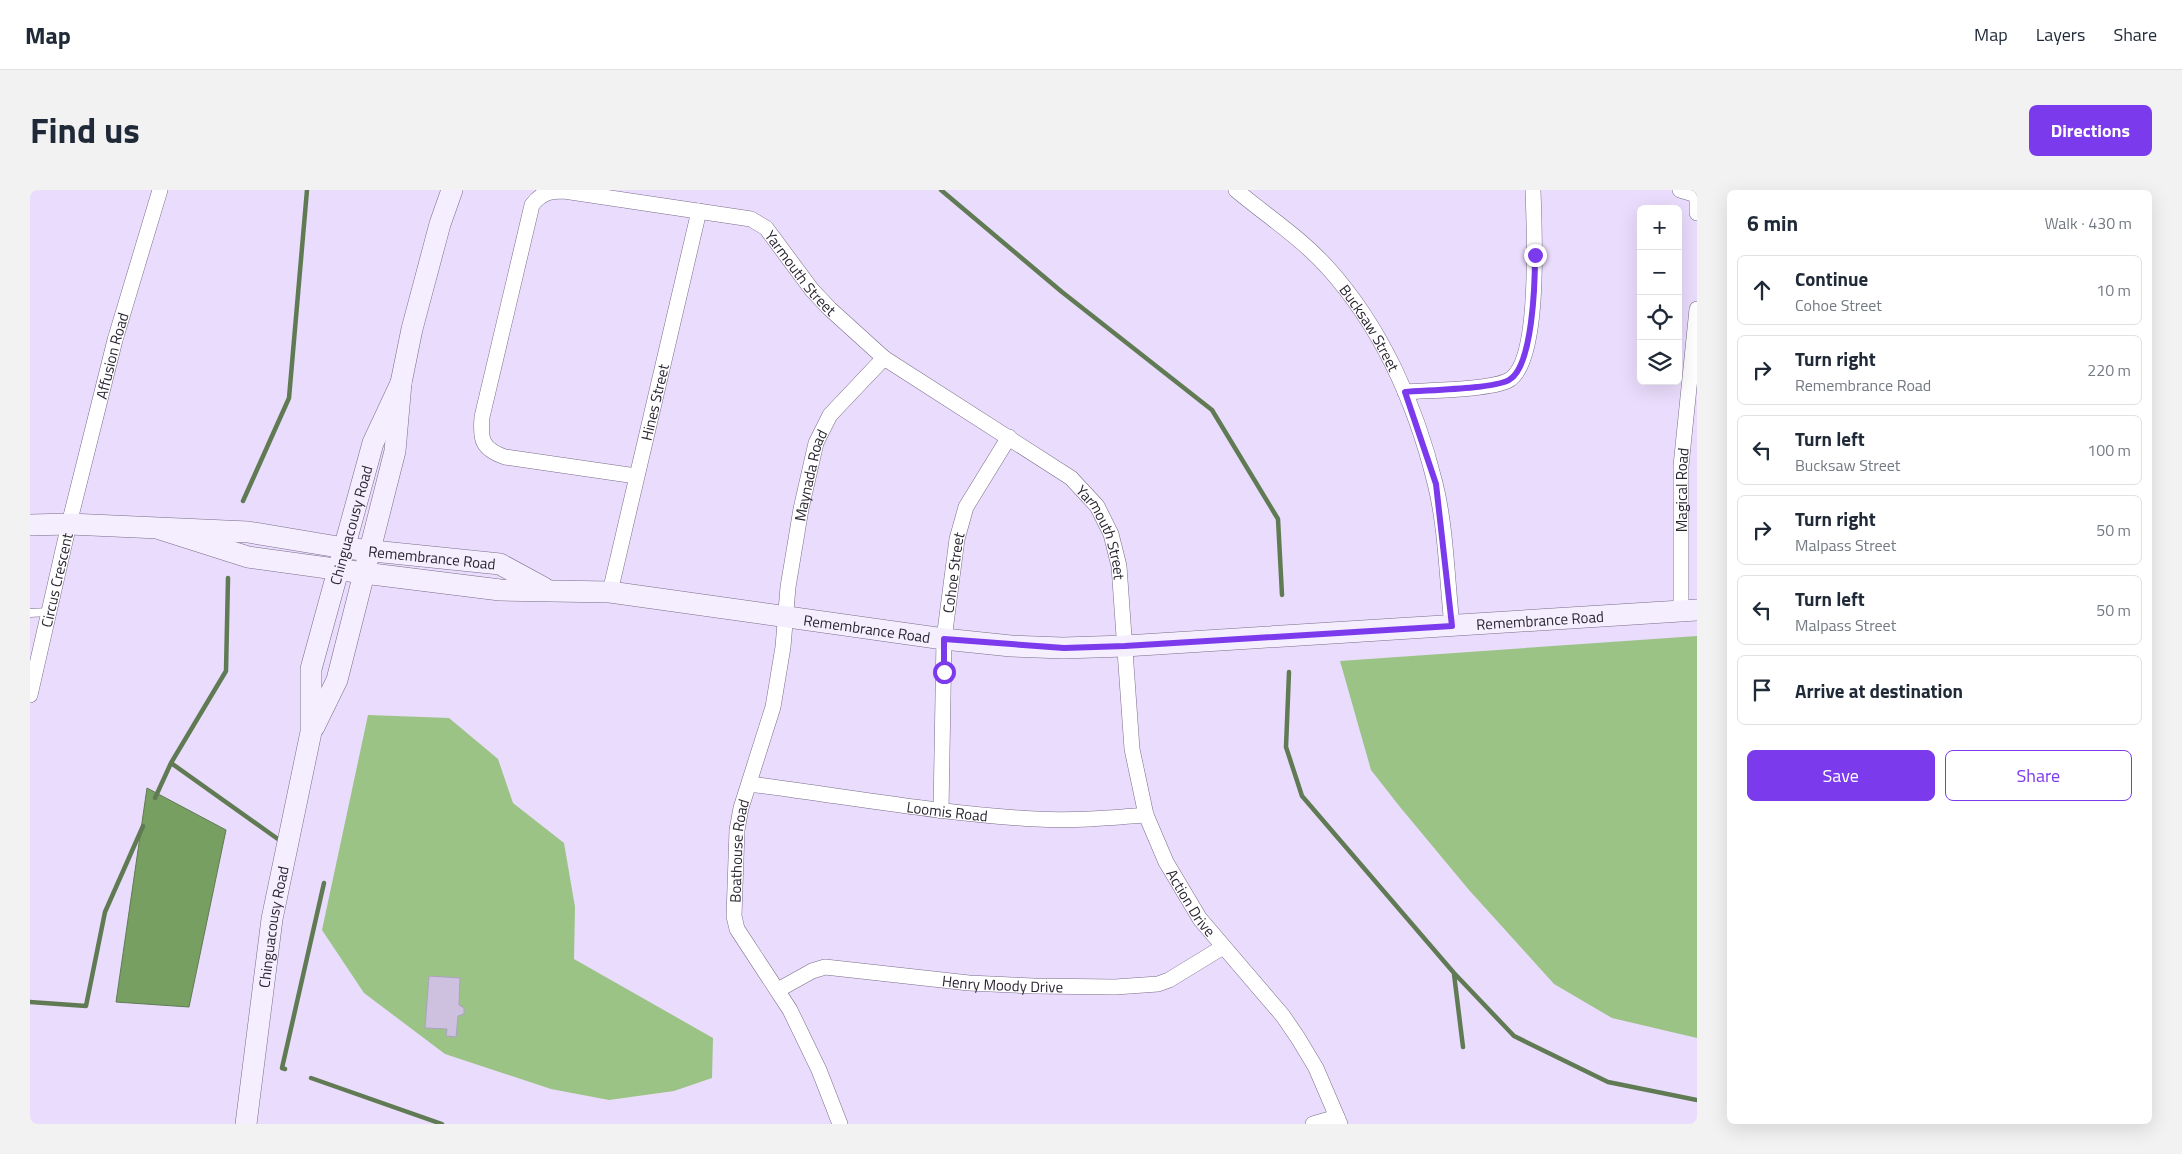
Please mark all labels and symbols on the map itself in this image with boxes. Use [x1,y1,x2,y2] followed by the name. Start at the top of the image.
[760,225,842,321] street label: Yarmouth Street
[1524,244,1547,267] route end
[1334,279,1406,376] street label: Bucksaw Street
[89,310,134,401] street label: Affusion Road
[634,361,675,443] street label: Hines Street
[788,425,833,523] street label: Maynada Road
[1670,447,1694,532] street label: Magical Road
[323,463,378,587] street label: Chinguacousy Road
[1071,479,1131,581] street label: Yarmouth Street
[936,529,970,614] street label: Cohoe Street
[34,530,78,629] street label: Circus Crescent
[367,539,497,575] street label: Remembrance Road
[1475,604,1604,635] street label: Remembrance Road
[802,608,932,648] street label: Remembrance Road
[933,661,956,684] route start
[905,795,989,827] street label: Loomis Road
[723,796,755,903] street label: Boathouse Road
[252,864,294,989] street label: Chinguacousy Road
[1161,864,1221,941] street label: Action Drive
[941,969,1063,998] street label: Henry Moody Drive

